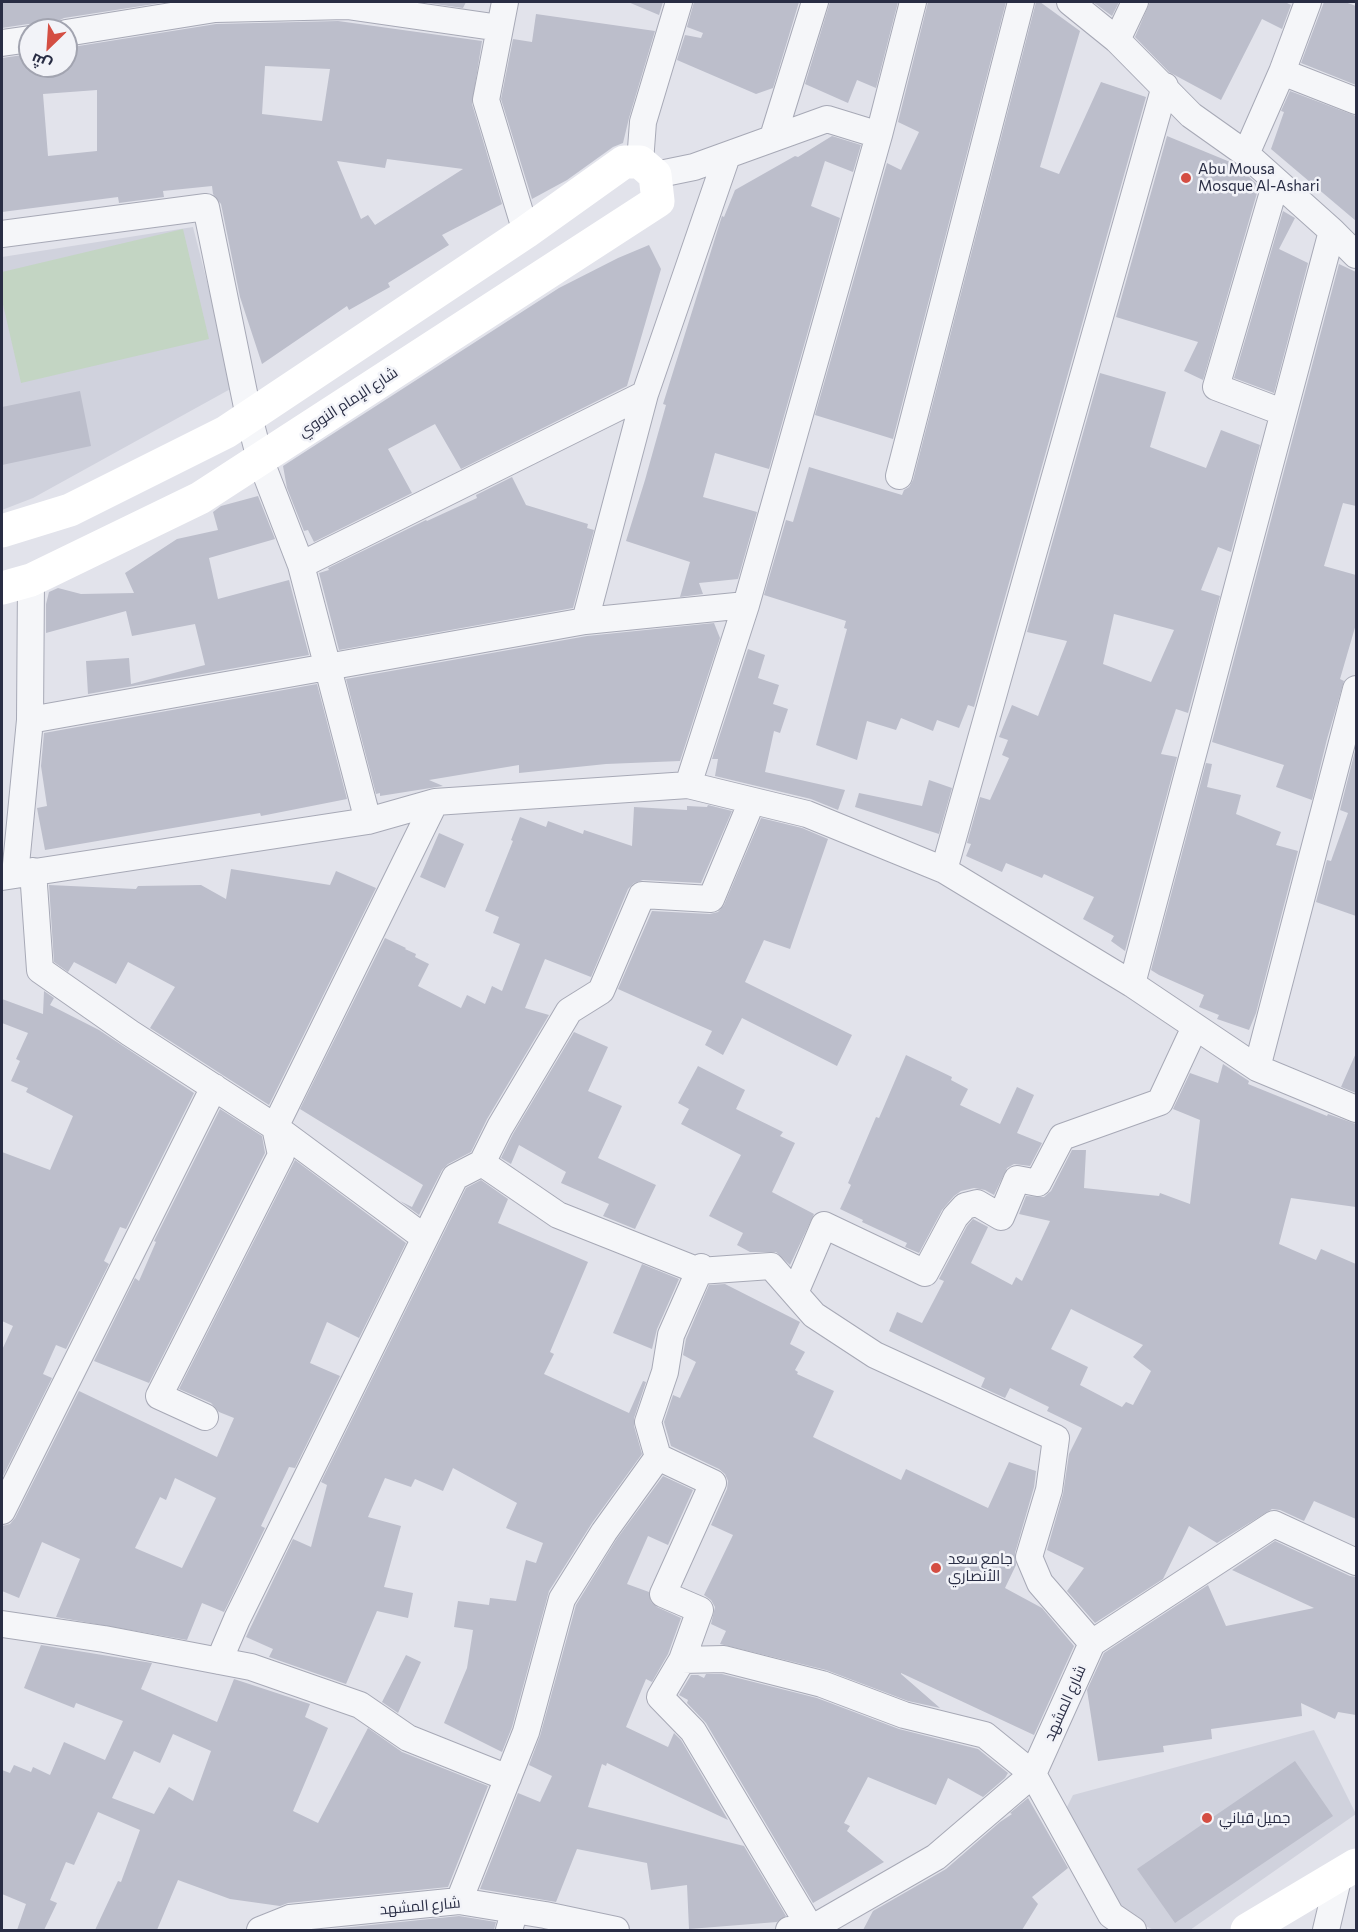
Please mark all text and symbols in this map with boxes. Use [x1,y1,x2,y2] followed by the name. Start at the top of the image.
[18,18,78,78] north arrow
[28,50,54,76] text: ش
[1198,160,1320,195] place label: Abu Mousa Mosque Al-Ashari
[1179,171,1193,185] marker: Abu Mousa Mosque Al-Ashari
[295,363,401,441] street label: شارع الإمام النووي
[948,1550,1013,1585] place label: جامع سعد الأنصاري
[929,1561,943,1575] marker: جامع سعد الأنصاري
[1040,1662,1090,1744] street label: شارع المشهد
[1219,1809,1290,1827] place label: جميل قباني
[1200,1811,1214,1825] marker: جميل قباني
[379,1894,461,1918] street label: شارع المشهد

